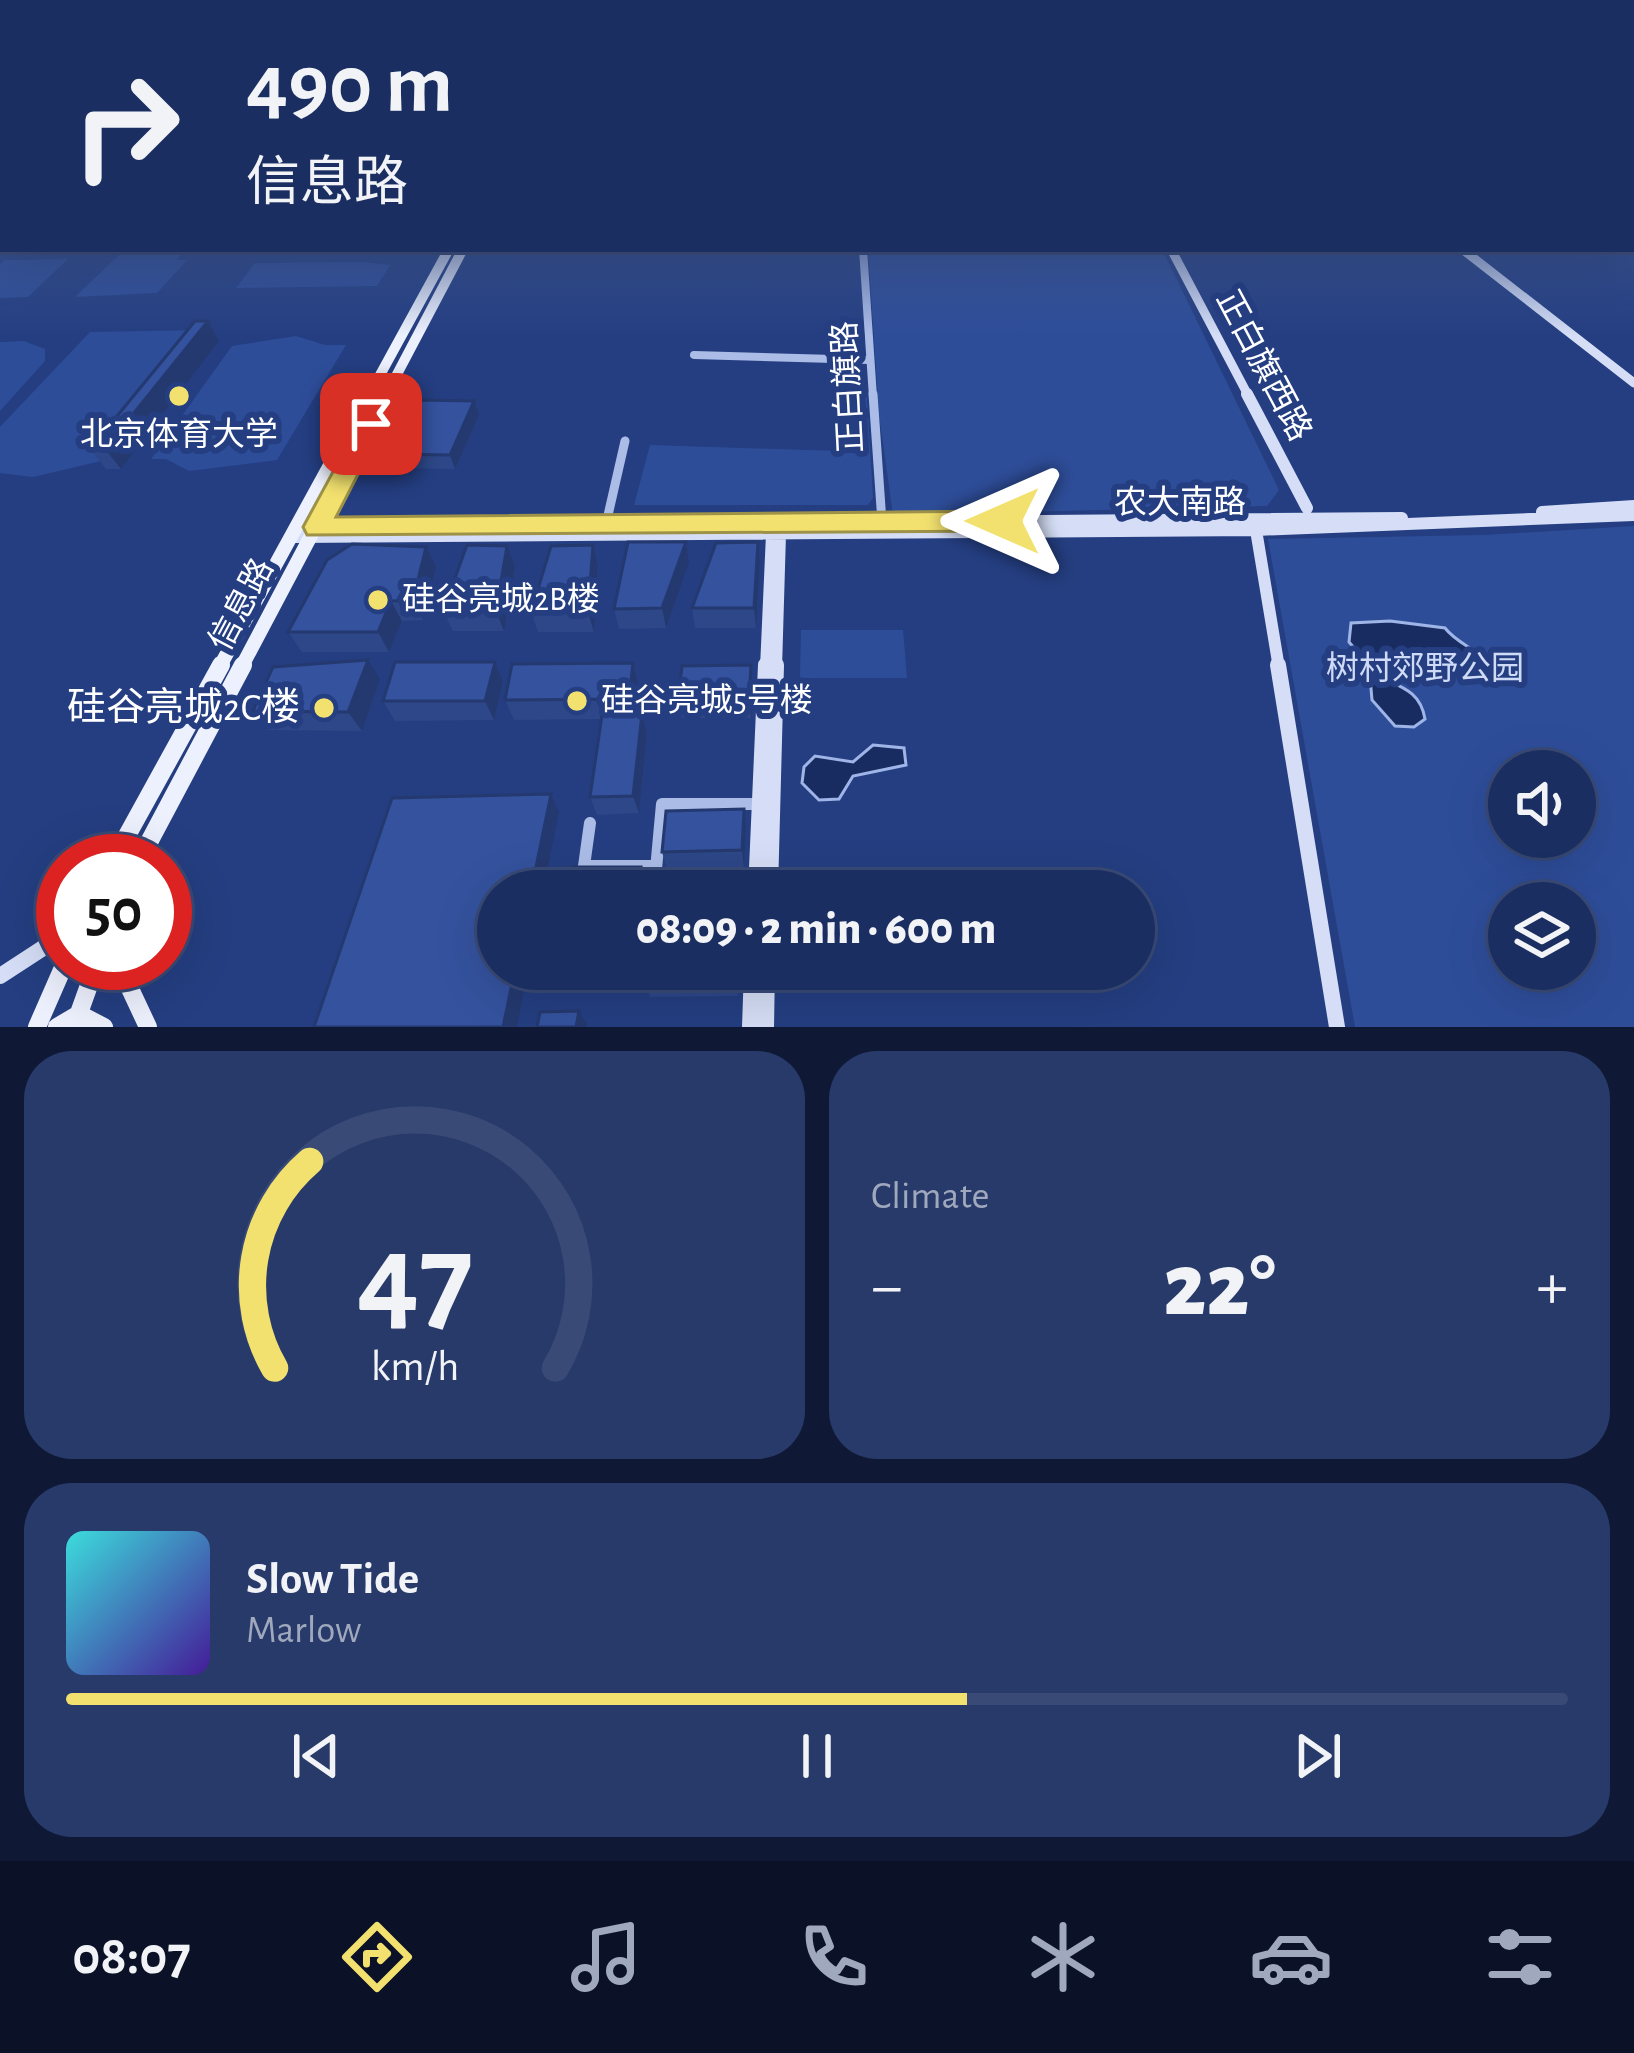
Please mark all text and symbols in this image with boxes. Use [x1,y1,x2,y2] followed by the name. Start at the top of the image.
[246,44,453,128] text: 490 m
[48,48,204,204] icon: right
[246,157,408,211] text: 信息路
[1210,284,1318,447] street label: 正白旗西路
[827,320,869,454] street label: 正白旗路
[320,373,422,475] pin
[166,383,192,409] marker: 北京体育大学
[338,391,404,457] icon: arrive
[80,416,278,452] place label: 北京体育大学
[940,458,1066,584] position arrow
[1114,485,1246,520] street label: 农大南路
[202,552,280,656] street label: 信息路
[402,581,600,617] place label: 硅谷亮城2B楼
[365,587,391,613] marker: 硅谷亮城2B楼
[1326,651,1524,686] park label: 树村郊野公园
[601,682,813,718] place label: 硅谷亮城5号楼
[67,687,300,728] place label: 硅谷亮城2C楼
[564,688,590,714] marker: 硅谷亮城5号楼
[311,695,337,721] marker: 硅谷亮城2C楼
[1488,750,1596,990] map controls
[1488,750,1596,858] button: sound
[36,834,192,990] speed limit sign: 50
[1488,882,1596,990] button: layers
[636,907,996,952] text: 08:09 · 2 min · 600 m
[871,1177,989,1216] text: Climate
[356,1217,473,1342] text: 47
[1163,1242,1276,1332] text: 22°
[871,1254,903,1320] text: −
[1536,1254,1568,1320] text: +
[370,1346,459,1389] text: km/h
[246,1557,419,1602] text: Slow Tide
[246,1611,361,1650] text: Marlow
[283,1723,349,1789] icon: previous
[784,1723,850,1789] icon: pause
[1285,1723,1351,1789] icon: next
[335,1915,419,1999] icon: directions
[564,1915,648,1999] icon: music
[792,1915,876,1999] icon: phone
[1021,1915,1105,1999] icon: climate
[1249,1915,1333,1999] icon: car
[1478,1915,1562,1999] icon: filters
[72,1930,191,1984] text: 08:07

